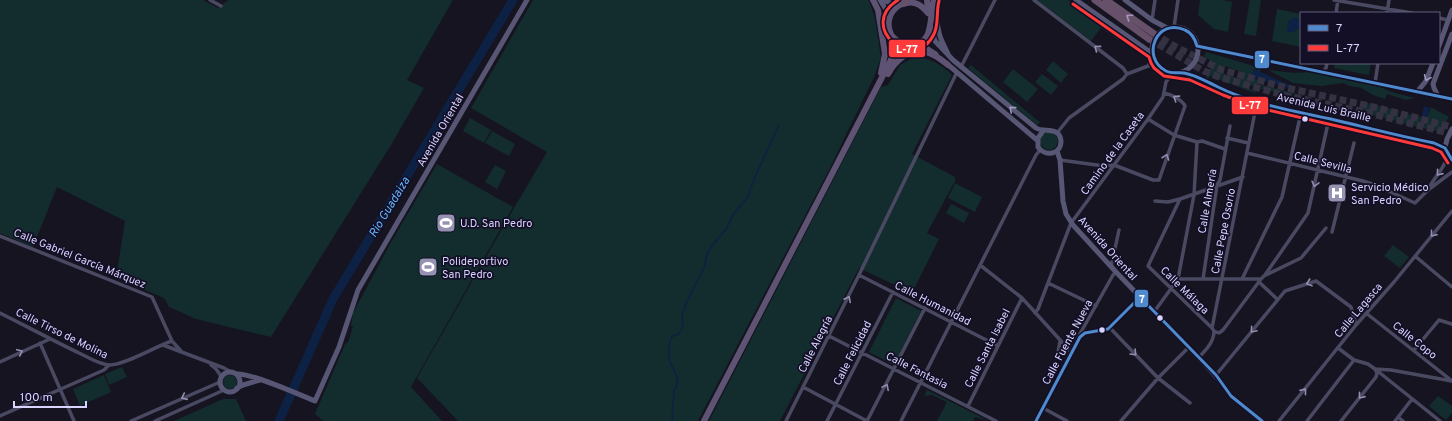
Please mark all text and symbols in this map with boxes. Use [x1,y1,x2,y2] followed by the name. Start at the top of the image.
[1300,12,1440,64] legend
[1127,14,1134,21] one-way arrow
[1336,21,1342,37] text: 7
[888,39,926,58] line badge: L-77
[1336,41,1360,57] text: L-77
[896,43,918,57] text: L-77
[1095,46,1102,53] one-way arrow
[1254,50,1270,69] line badge: 7
[1259,53,1265,67] text: 7
[1424,74,1432,82] one-way arrow
[1275,90,1372,126] street label: Avenida Luis Braille
[414,92,467,169] street label: Avenida Oriental
[1173,95,1180,103] one-way arrow
[1231,96,1269,115] line badge: L-77
[1239,99,1261,113] text: L-77
[1009,106,1016,113] one-way arrow
[1078,109,1148,198] street label: Camino de la Caseta
[1300,114,1310,124] unlabelled marker
[1292,149,1353,177] street label: Calle Sevilla
[1162,154,1170,161] one-way arrow
[1195,168,1221,235] street label: Calle Almería
[1437,168,1444,175] one-way arrow
[365,174,415,241] water label: Rio Guadaiza
[1311,181,1320,188] one-way arrow
[1351,181,1429,208] place label: Servicio Médico San Pedro
[1326,182,1348,204] hospital icon: Servicio Médico San Pedro
[1209,187,1239,275] street label: Calle Pepe Osorio
[435,212,457,234] sports icon: U.D. San Pedro
[1075,214,1140,284] street label: Avenida Oriental
[460,217,533,231] place label: U.D. San Pedro
[11,226,148,292] street label: Calle Gabriel García Márquez
[1431,230,1438,237] one-way arrow
[442,255,508,282] place label: Polideportivo San Pedro
[417,256,439,278] sports icon: Polideportivo San Pedro
[1157,264,1212,318] street label: Calle Málaga
[1306,278,1313,287] one-way arrow
[892,279,973,329] street label: Calle Humanidad
[1332,280,1386,341] street label: Calle Lagasca
[1134,289,1149,308] line badge: 7
[1139,293,1145,307] text: 7
[843,296,851,303] one-way arrow
[1040,297,1096,387] street label: Calle Fuente Nueva
[13,305,110,362] street label: Calle Tirso de Molina
[962,307,1014,390] street label: Calle Santa Isabel
[796,313,836,375] street label: Calle Alegría
[1155,313,1165,323] unlabelled marker
[831,319,875,388] street label: Calle Felicidad
[1389,319,1440,363] street label: Calle Copo
[1097,325,1107,335] unlabelled marker
[1250,325,1257,332] one-way arrow
[1129,348,1136,356] one-way arrow
[16,349,23,357] one-way arrow
[883,349,950,393] street label: Calle Fantasia
[14,383,86,409] scale bar
[881,383,888,391] one-way arrow
[1299,388,1306,395] one-way arrow
[20,390,53,406] text: 100 m
[1359,391,1366,398] one-way arrow
[181,393,188,401] one-way arrow

